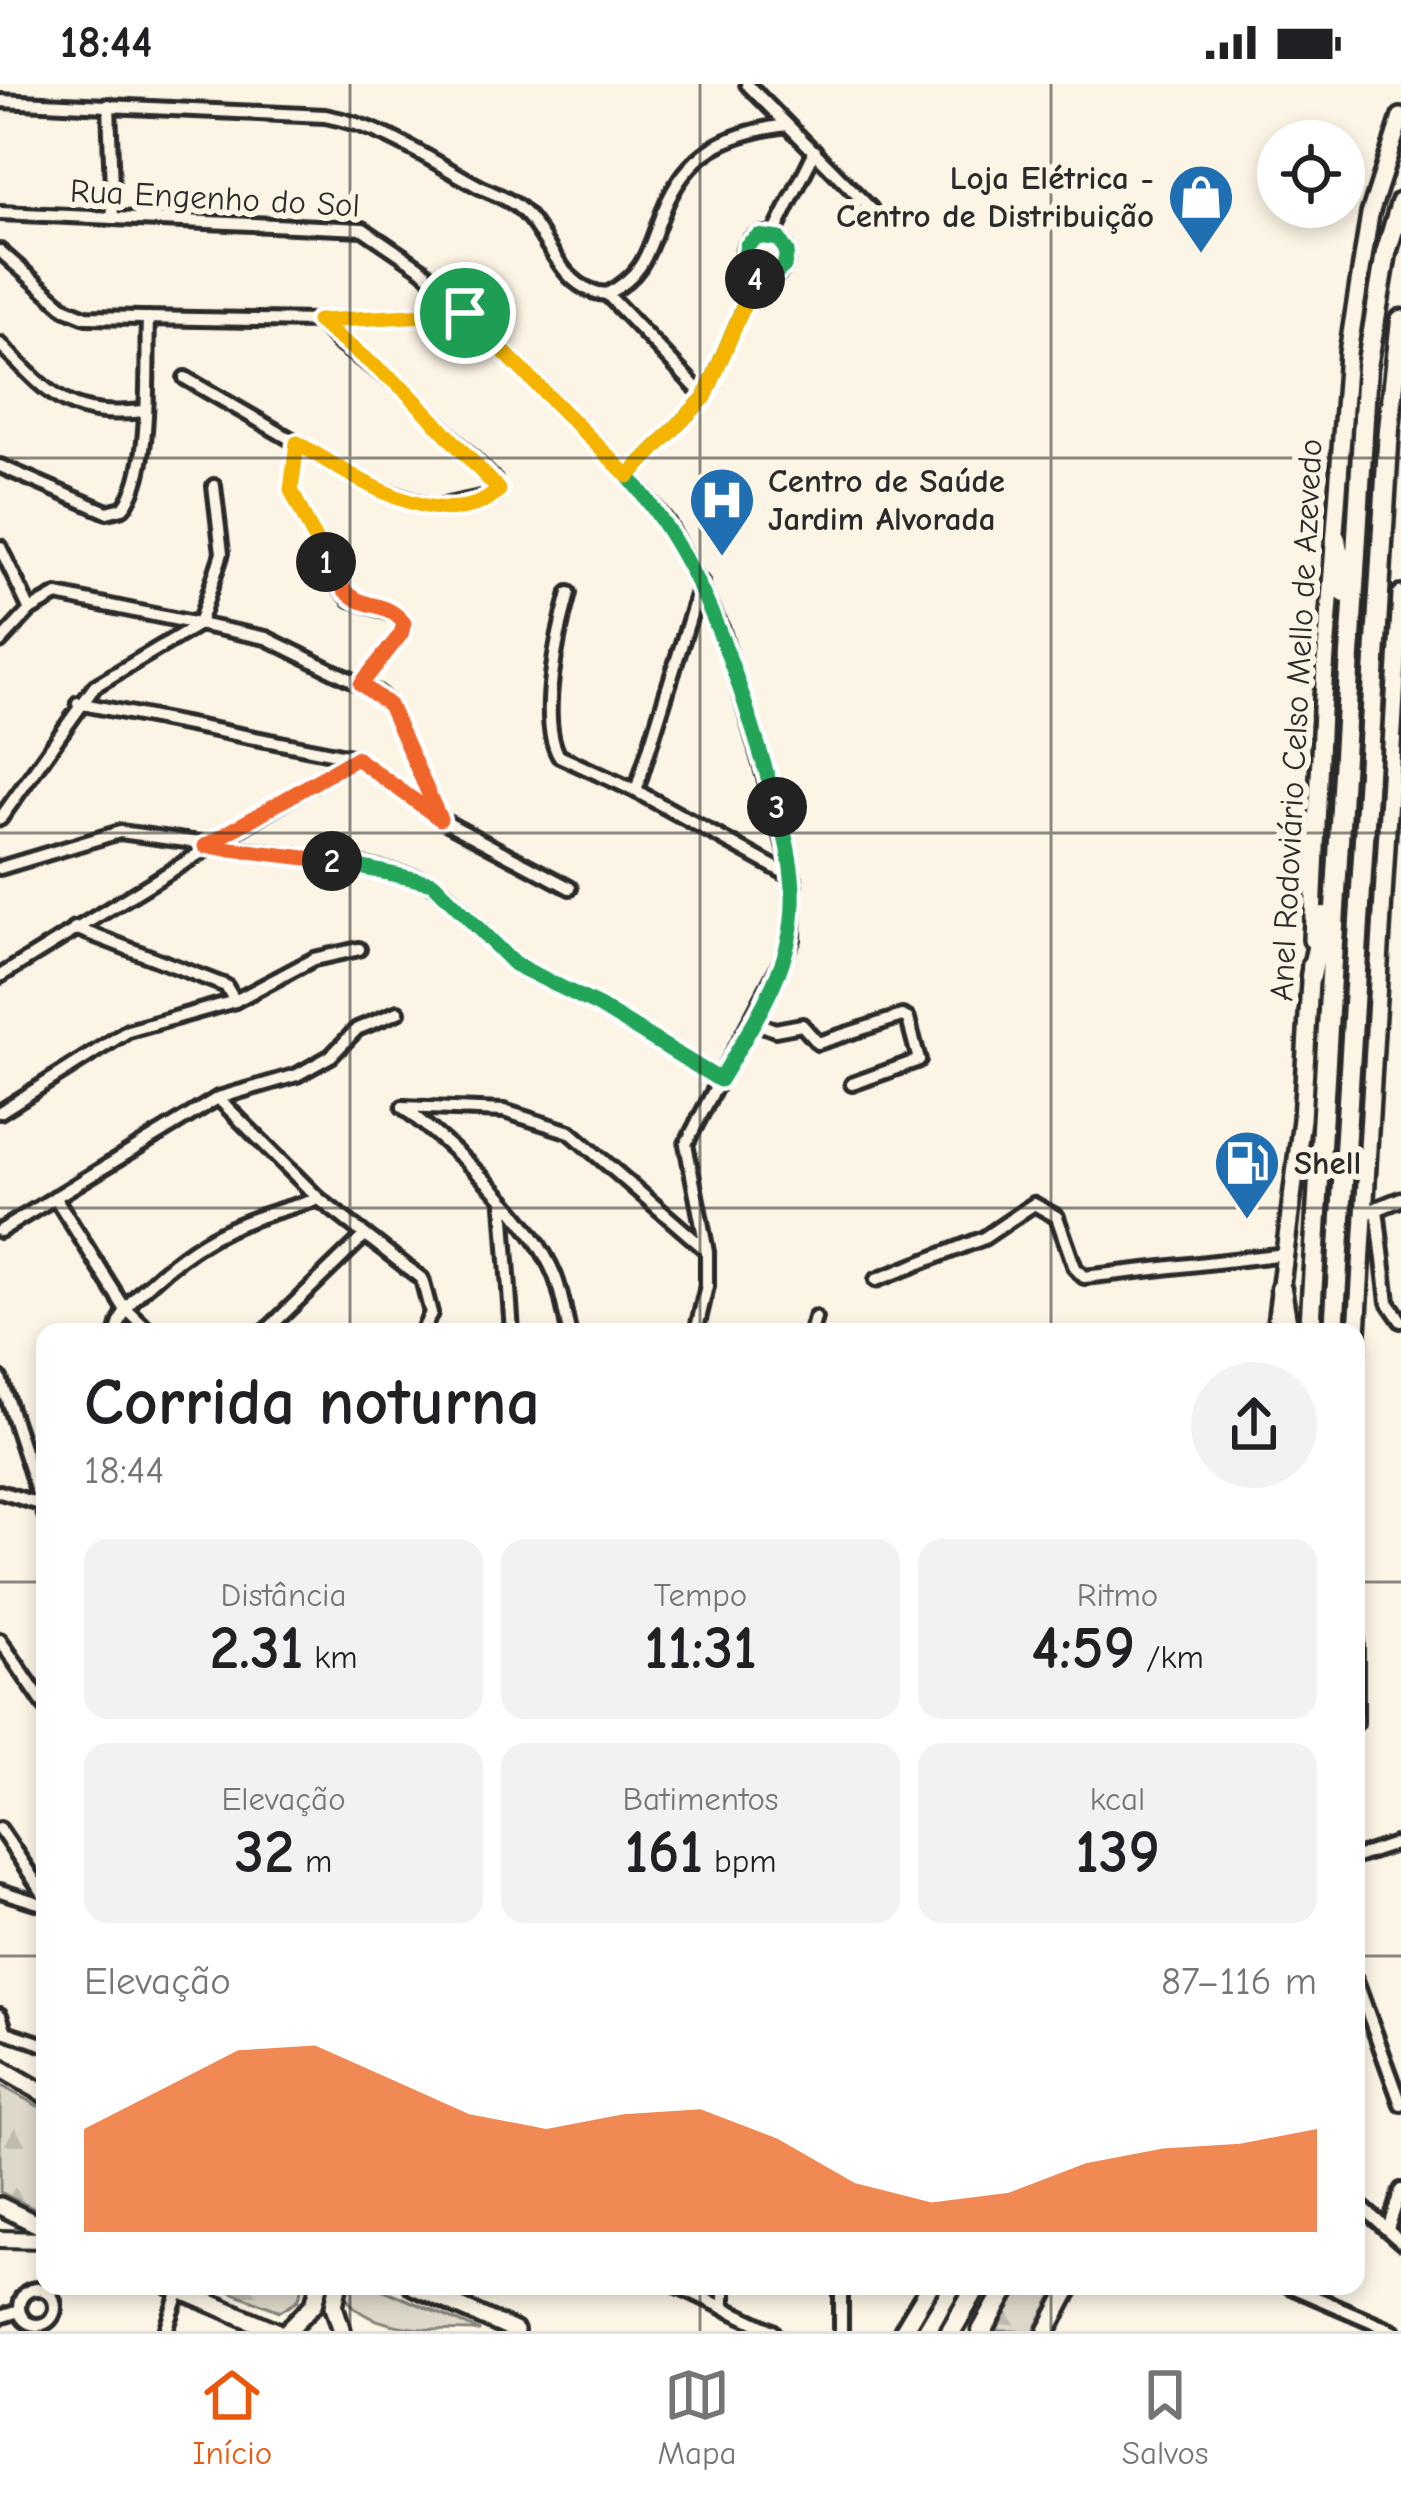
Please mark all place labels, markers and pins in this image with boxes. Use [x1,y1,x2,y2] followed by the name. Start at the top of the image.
[836,159,1154,235] place label: Loja Elétrica - Centro de Distribuição
[1166,162,1236,256] shop icon: Loja Elétrica - Centro de Distribuição
[725,249,785,309] pin: 4
[414,262,516,364] pin
[768,462,1005,538] place label: Centro de Saúde Jardim Alvorada
[687,465,757,559] hospital icon: Centro de Saúde Jardim Alvorada
[296,532,356,592] pin: 1
[747,777,807,837] pin: 3
[302,831,362,891] pin: 2
[1212,1128,1282,1222] fuel station icon: Shell
[1294,1144,1361,1182] place label: Shell

